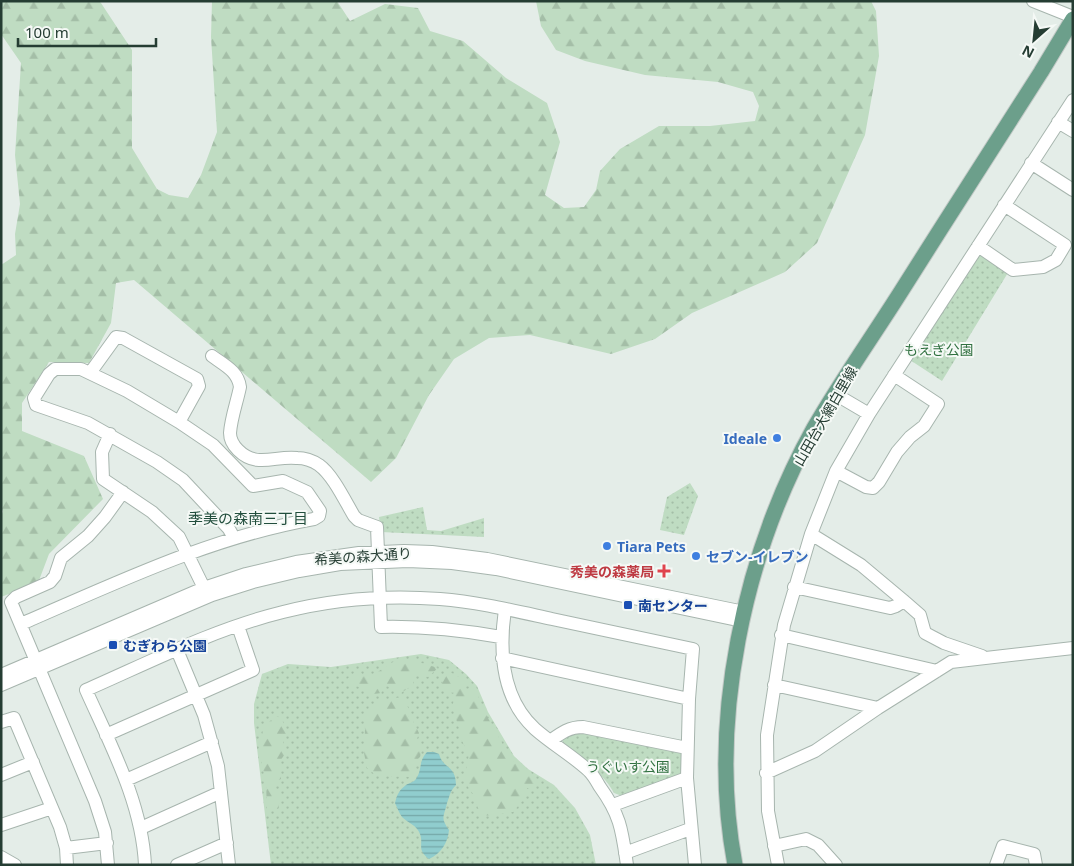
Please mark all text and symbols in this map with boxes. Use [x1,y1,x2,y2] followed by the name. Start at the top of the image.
[18,15,155,47] scale bar
[1009,15,1059,65] north arrow
[25,22,69,42] text: 100 m
[1018,41,1037,63] text: N
[904,340,974,359] park label: もえぎ公園
[789,363,861,469] street label: 山田台大網白里線
[723,429,767,448] place label: Ideale
[771,432,783,444] marker: Ideale
[188,508,308,528] district label: 季美の森南三丁目
[617,537,686,556] place label: Tiara Pets
[601,540,613,552] marker: Tiara Pets
[313,543,413,569] street label: 希美の森大通り
[706,547,808,566] place label: セブン-イレブン
[690,550,702,562] marker: セブン-イレブン
[570,562,654,581] place label: 秀美の森薬局
[658,565,670,577] marker: 秀美の森薬局
[638,596,708,615] place label: 南センター
[622,599,634,611] marker: 南センター
[123,636,207,655] place label: むぎわら公園
[107,639,119,651] marker: むぎわら公園
[586,757,670,776] park label: うぐいす公園

